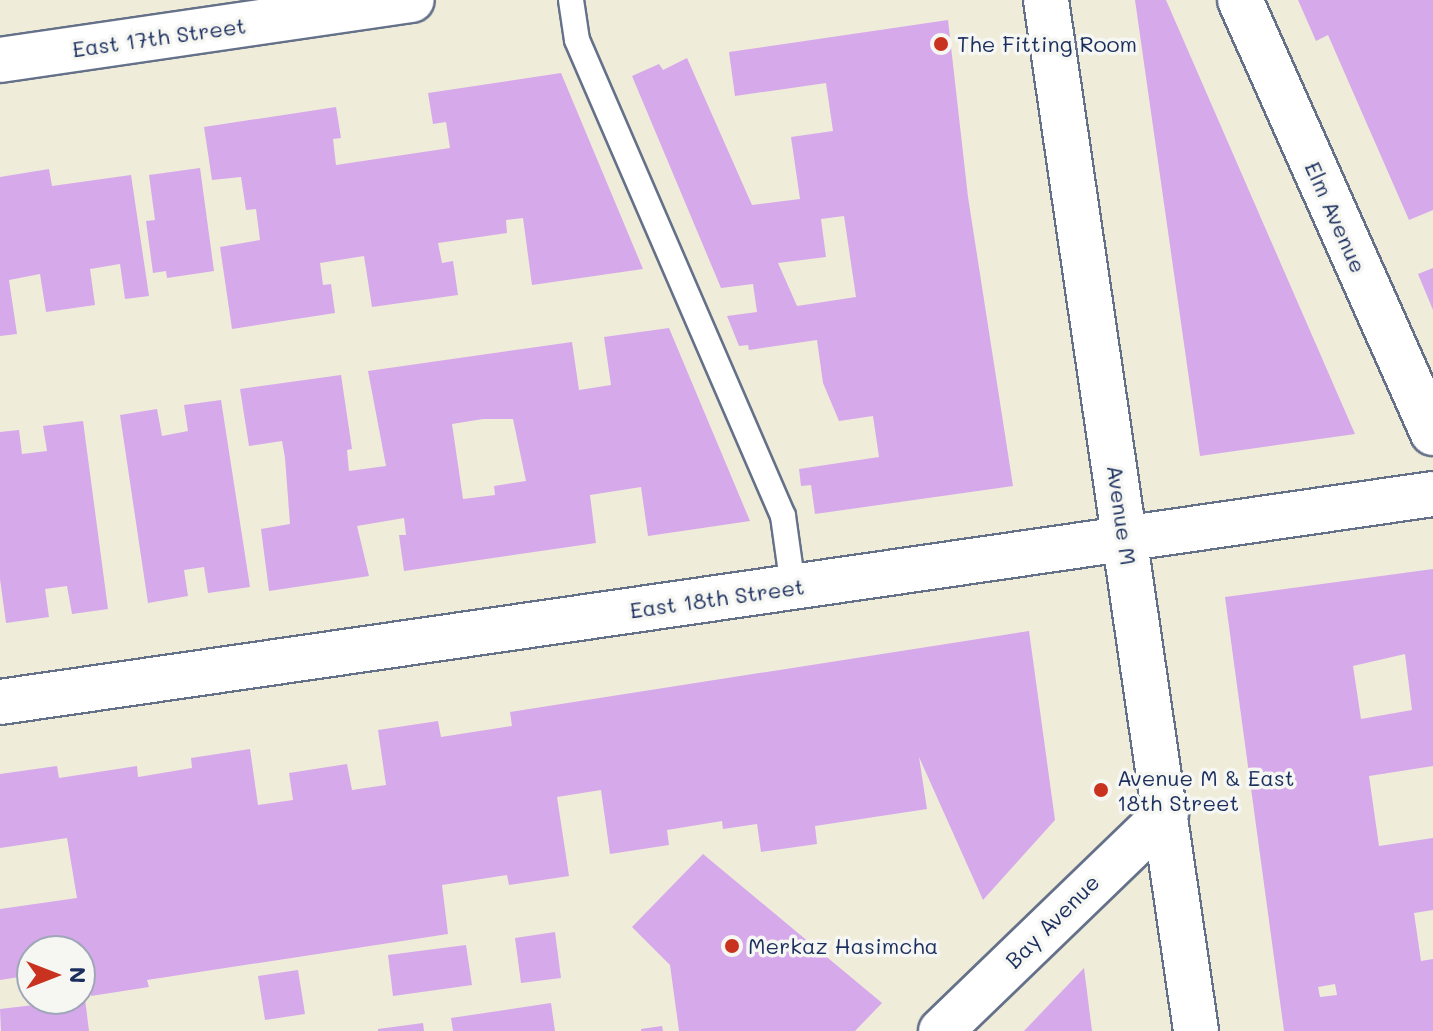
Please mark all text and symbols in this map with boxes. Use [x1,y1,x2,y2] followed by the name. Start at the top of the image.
[71,12,247,62] street label: East 17th Street
[957,31,1137,57] place label: The Fitting Room
[932,35,950,53] marker: The Fitting Room
[1300,157,1372,277] street label: Elm Avenue
[1102,463,1142,567] street label: Avenue M
[628,573,806,623] street label: East 18th Street
[1117,764,1294,816] place label: Avenue M & East 18th Street
[1092,781,1110,799] marker: Avenue M & East 18th Street
[1000,869,1104,973] street label: Bay Avenue
[748,933,938,959] place label: Merkaz Hasimcha
[16,935,96,1015] north arrow
[723,937,741,955] marker: Merkaz Hasimcha
[64,967,93,983] text: N

